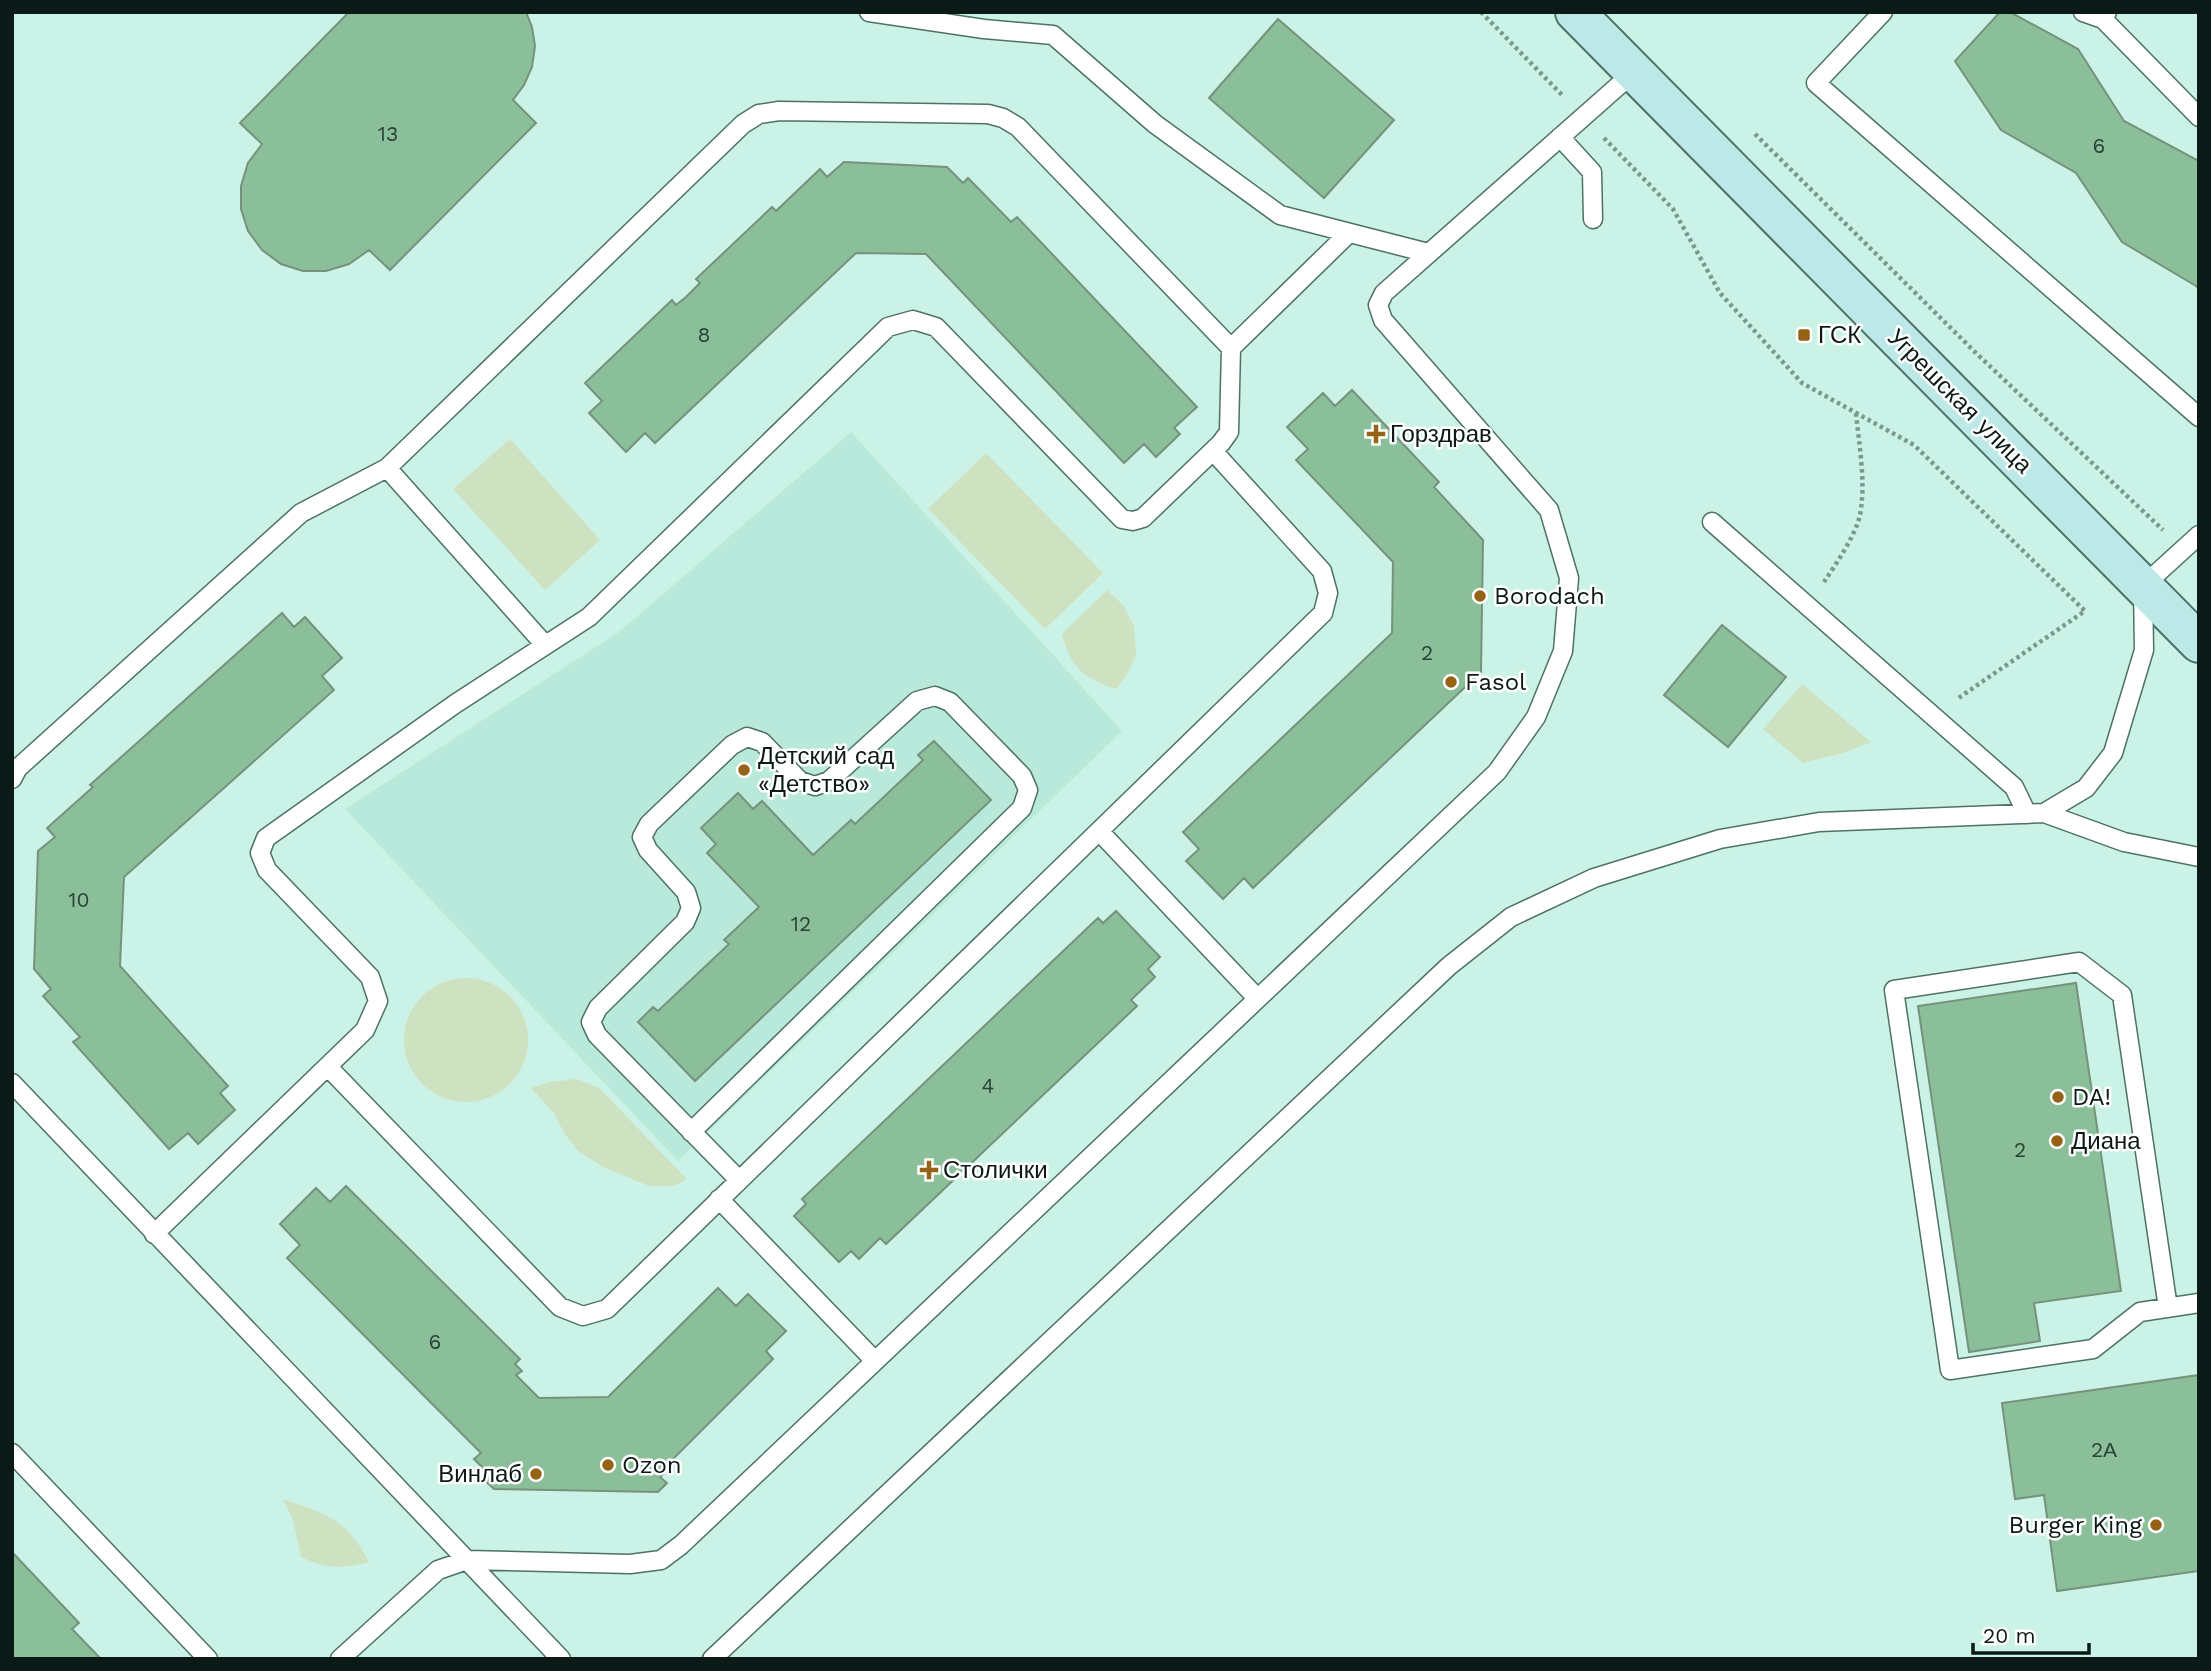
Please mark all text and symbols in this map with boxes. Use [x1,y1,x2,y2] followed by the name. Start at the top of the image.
[378,121,398,146] house number: 13
[2093,133,2105,158] house number: 6
[1818,321,1861,349] place label: ГСК
[698,322,710,347] house number: 8
[1882,323,2038,479] street label: Угрешская улица
[1796,327,1812,343] marker: ГСК
[1390,420,1492,448] place label: Горздрав
[1368,426,1384,442] marker: Горздрав
[1494,582,1605,610] place label: Borodach
[1472,588,1488,604] marker: Borodach
[1421,640,1433,665] house number: 2
[1465,668,1527,696] place label: Fasol
[1443,674,1459,690] marker: Fasol
[758,742,894,798] place label: Детский сад «Детство»
[736,762,752,778] marker: Детский сад «Детство»
[68,887,90,912] house number: 10
[791,911,811,936] house number: 12
[982,1073,994,1098] house number: 4
[2072,1083,2111,1111] place label: DA!
[2050,1089,2066,1105] marker: DA!
[2071,1127,2141,1155] place label: Диана
[2049,1133,2065,1149] marker: Диана
[2014,1137,2026,1162] house number: 2
[943,1156,1048,1184] place label: Столички
[921,1162,937,1178] marker: Столички
[429,1329,441,1354] house number: 6
[2091,1437,2117,1462] house number: 2А
[622,1451,682,1479] place label: Ozon
[600,1457,616,1473] marker: Ozon
[438,1460,522,1488] place label: Винлаб
[528,1466,544,1482] marker: Винлаб
[2009,1511,2142,1539] place label: Burger King
[2148,1517,2164,1533] marker: Burger King
[1973,1612,2088,1656] scale bar
[1983,1623,2035,1648] text: 20 m

